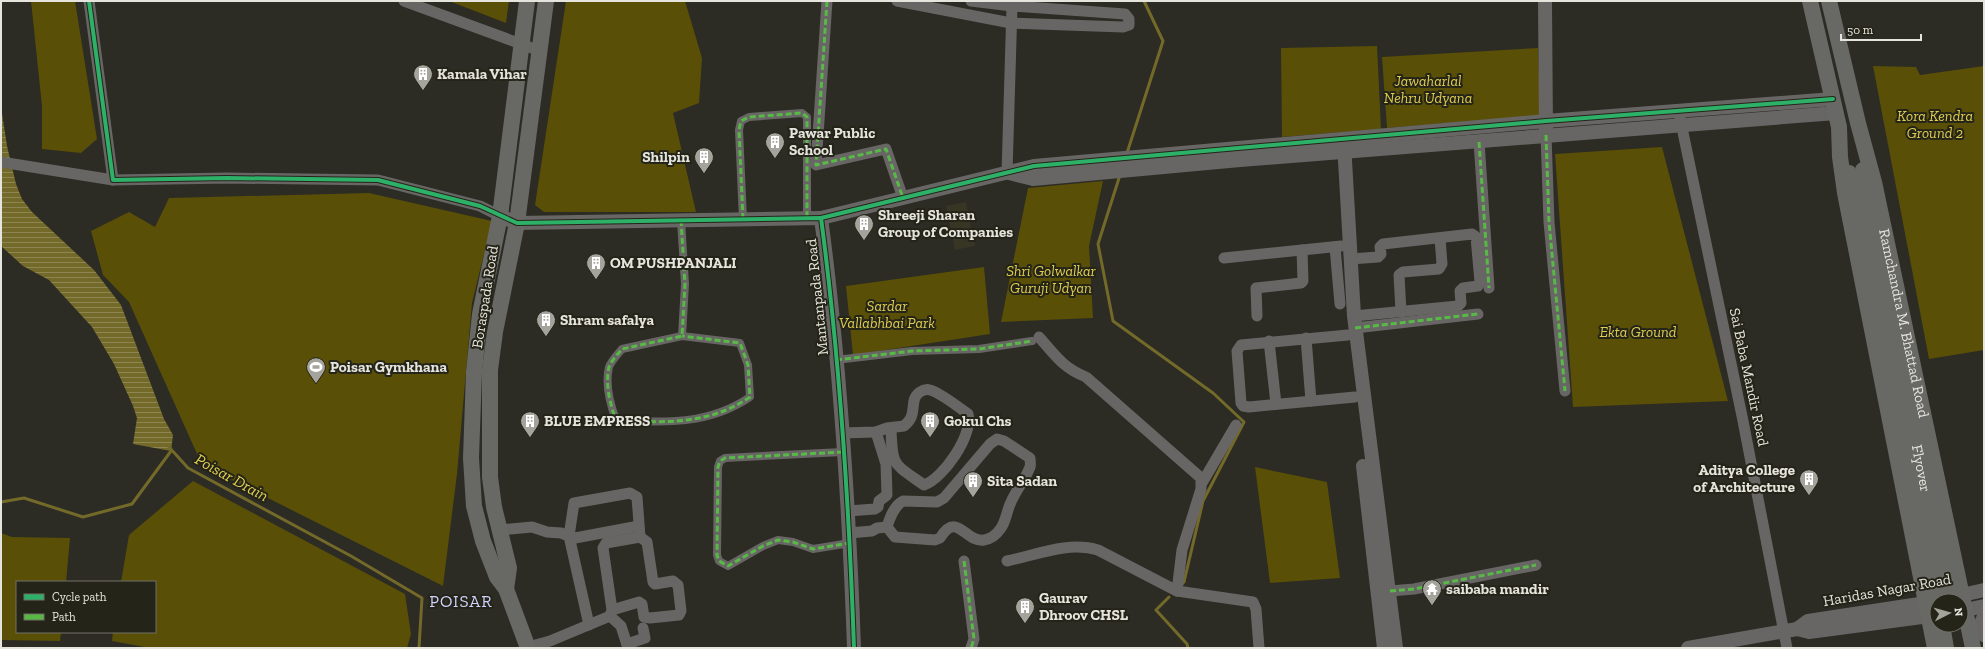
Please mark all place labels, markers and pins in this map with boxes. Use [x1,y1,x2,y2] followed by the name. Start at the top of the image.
[412,63,434,91] building icon: Kamala Vihar
[437,65,527,83] place label: Kamala Vihar
[789,124,875,159] place label: Pawar Public School
[764,131,786,159] building icon: Pawar Public School
[693,146,715,174] building icon: Shilpin
[642,148,690,166] place label: Shilpin
[878,206,1013,241] place label: Shreeji Sharan Group of Companies
[853,213,875,241] building icon: Shreeji Sharan Group of Companies
[585,252,607,280] building icon: OM PUSHPANJALI
[610,254,737,272] place label: OM PUSHPANJALI
[535,309,557,337] building icon: Shram safalya
[560,311,654,329] place label: Shram safalya
[305,356,327,384] sports icon: Poisar Gymkhana
[330,358,448,376] place label: Poisar Gymkhana
[519,410,541,438] building icon: BLUE EMPRESS
[919,410,941,438] building icon: Gokul Chs
[544,412,650,430] place label: BLUE EMPRESS
[944,412,1012,430] place label: Gokul Chs
[1693,461,1795,496] place label: Aditya College of Architecture
[1798,468,1820,496] building icon: Aditya College of Architecture
[962,470,984,498] building icon: Sita Sadan
[987,472,1057,490] place label: Sita Sadan
[1421,578,1443,606] temple icon: saibaba mandir
[1446,580,1549,598] place label: saibaba mandir
[1039,589,1129,624] place label: Gaurav Dhroov CHSL
[1014,596,1036,624] building icon: Gaurav Dhroov CHSL

